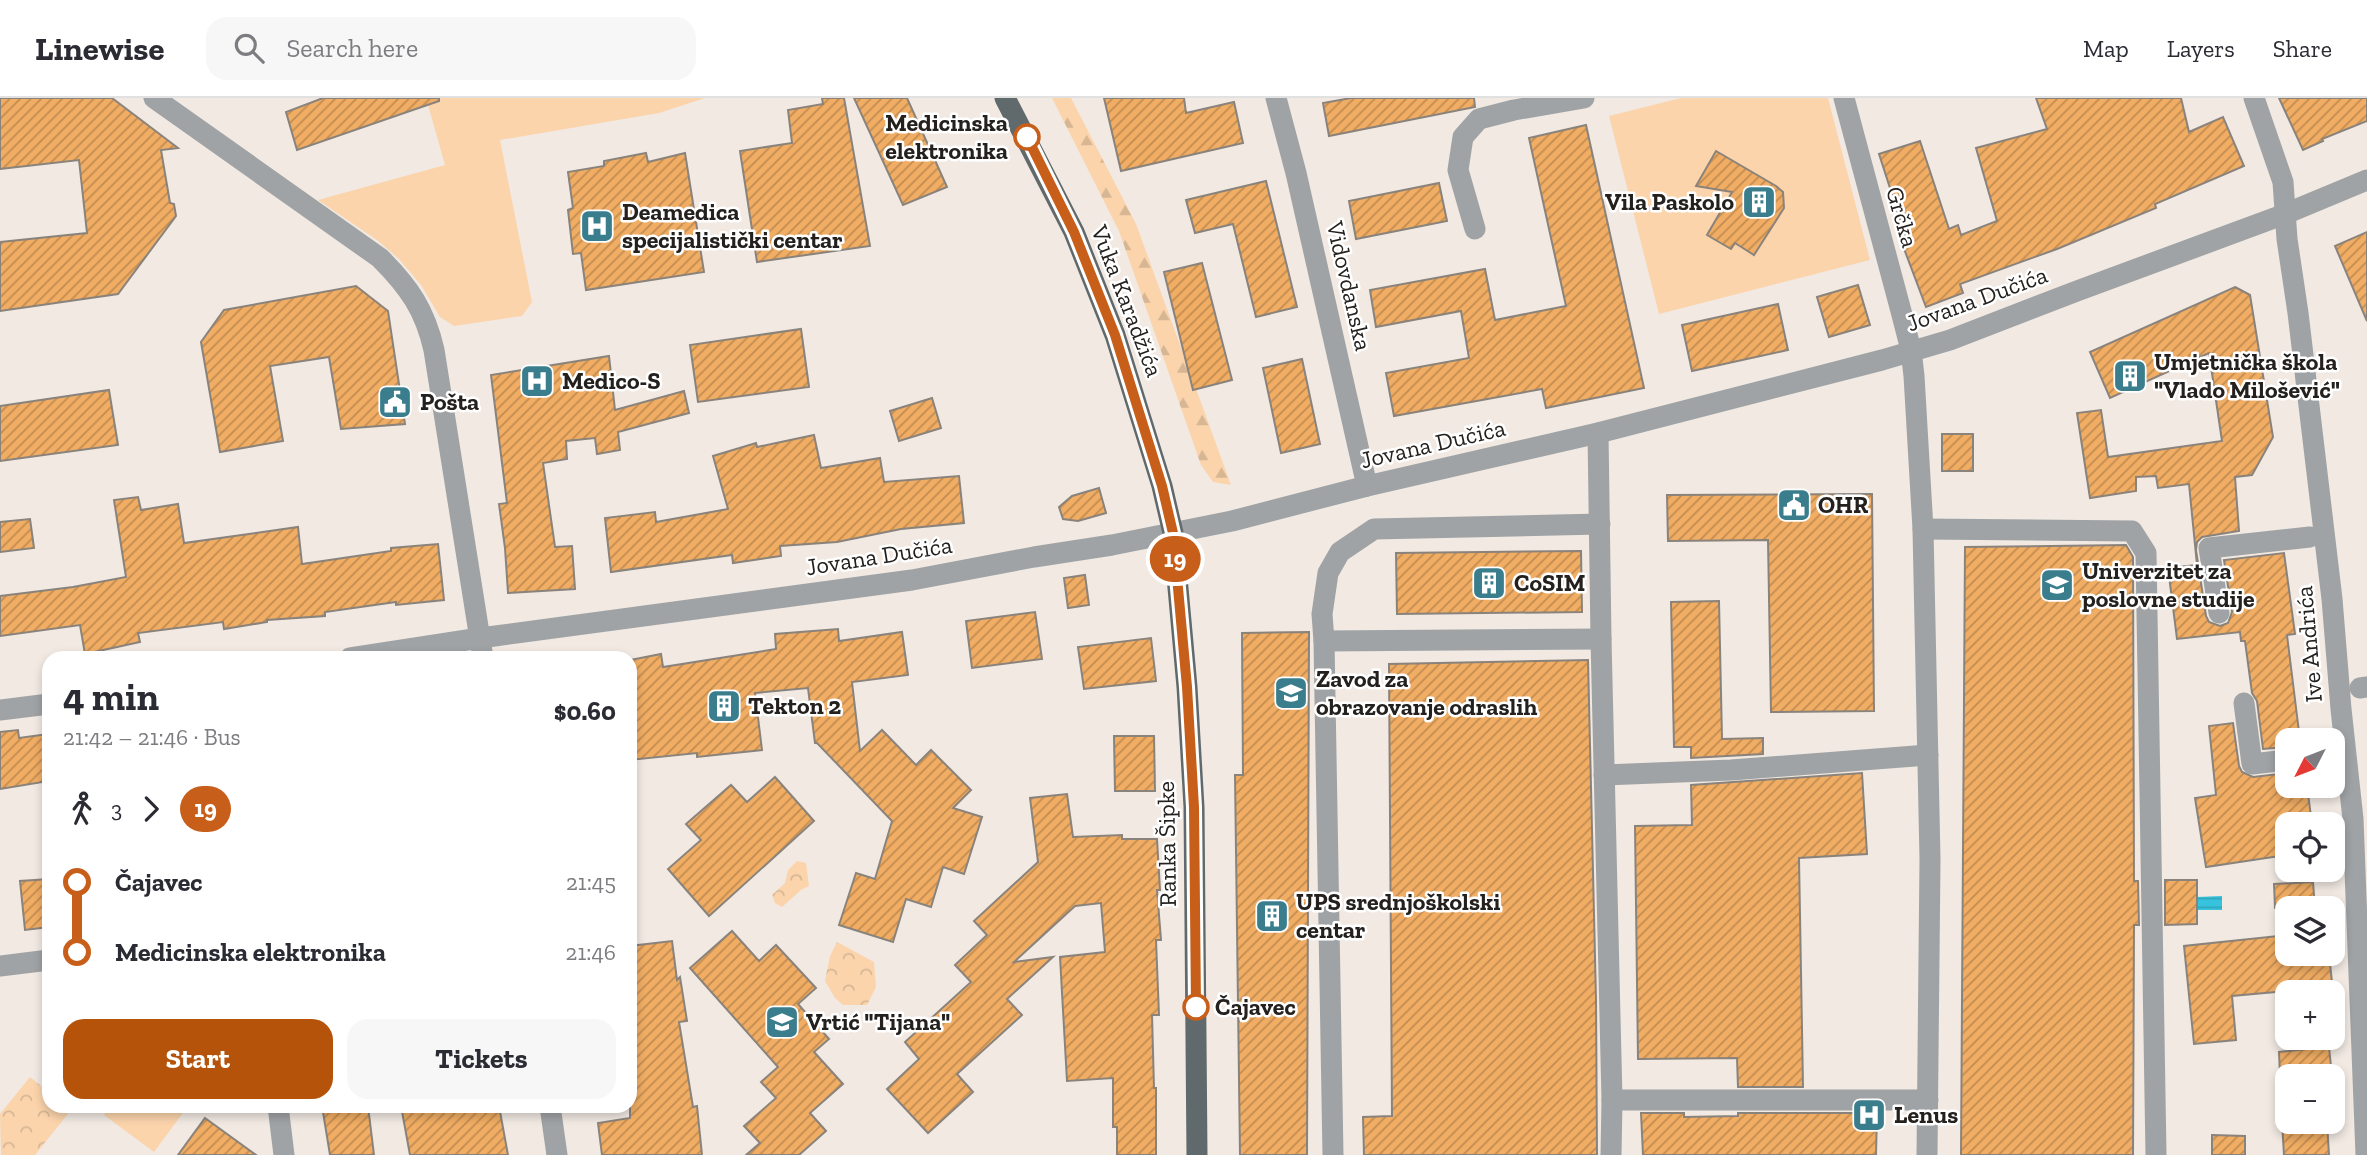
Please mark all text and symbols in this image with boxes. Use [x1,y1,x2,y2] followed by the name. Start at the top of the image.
[206,17,696,80] search box
[35,29,164,68] text: Linewise
[230,29,268,67] icon: search
[286,32,418,64] text: Search here
[2083,34,2129,63] text: Map
[2167,34,2235,63] text: Layers
[2273,34,2332,63] text: Share
[885,108,1008,165] place label: Medicinska elektronika
[1014,124,1040,150] marker: Medicinska elektronika
[1740,183,1778,221] building icon: Vila Paskolo
[1880,183,1925,251] street label: Grčka
[1605,187,1734,216] place label: Vila Paskolo
[622,197,843,254] place label: Deamedica specijalistički centar
[578,207,616,245] hospital icon: Deamedica specijalistički centar
[1320,217,1379,354] street label: Vidovdanska
[1085,220,1170,381] street label: Vuka Karadžića
[1902,260,2052,337] street label: Jovana Dučića
[2154,347,2340,404] place label: Umjetnička škola "Vlado Milošević"
[2111,357,2149,395] building icon: Umjetnička škola "Vlado Milošević"
[518,362,556,400] hospital icon: Medico-S
[562,366,661,395] place label: Medico-S
[376,383,414,421] public building icon: Pošta
[420,387,479,416] place label: Pošta
[1358,413,1509,474] street label: Jovana Dučića
[1775,486,1813,524] public building icon: OHR
[1818,490,1869,519] place label: OHR
[804,530,955,581] street label: Jovana Dučića
[1144,536,1206,582] line badge: 19
[1164,544,1186,573] text: 19
[2082,556,2255,613] place label: Univerzitet za poslovne studije
[1470,564,1508,602] building icon: CoSIM
[2038,566,2076,604] school or university icon: Univerzitet za poslovne studije
[1514,568,1585,597] place label: CoSIM
[2289,584,2328,703] street label: Ive Andrića
[1316,664,1537,721] place label: Zavod za obrazovanje odraslih
[63,674,159,720] text: 4 min
[1272,674,1310,712] school or university icon: Zavod za obrazovanje odraslih
[705,687,743,725] building icon: Tekton 2
[748,691,841,720] place label: Tekton 2
[554,695,616,727] text: $0.60
[63,723,241,751] text: 21:42 – 21:46 · Bus
[2275,728,2345,798] north arrow
[2275,728,2345,1134] map controls
[1151,781,1182,907] street label: Ranka Šipke
[63,790,101,828] icon: walk
[132,790,170,828] icon: forward
[194,794,217,823] text: 19
[111,795,122,823] text: 3
[2275,812,2345,882] button: locate
[115,866,202,898] text: Čajavec
[566,868,616,896] text: 21:45
[1296,887,1500,944] place label: UPS srednjoškolski centar
[2275,896,2345,966] button: layers
[1253,897,1291,935] building icon: UPS srednjoškolski centar
[115,936,386,968] text: Medicinska elektronika
[566,938,616,966] text: 21:46
[2275,980,2345,1050] button: +
[1215,992,1296,1021] place label: Čajavec
[1183,994,1209,1020] marker: Čajavec
[763,1003,801,1041] school or university icon: Vrtić "Tijana"
[806,1007,950,1036] place label: Vrtić "Tijana"
[63,1019,333,1099] button: Start
[347,1019,616,1099] button: Tickets
[2275,1064,2345,1134] button: −
[1850,1096,1888,1134] hospital icon: Lenus
[1894,1100,1958,1129] place label: Lenus

